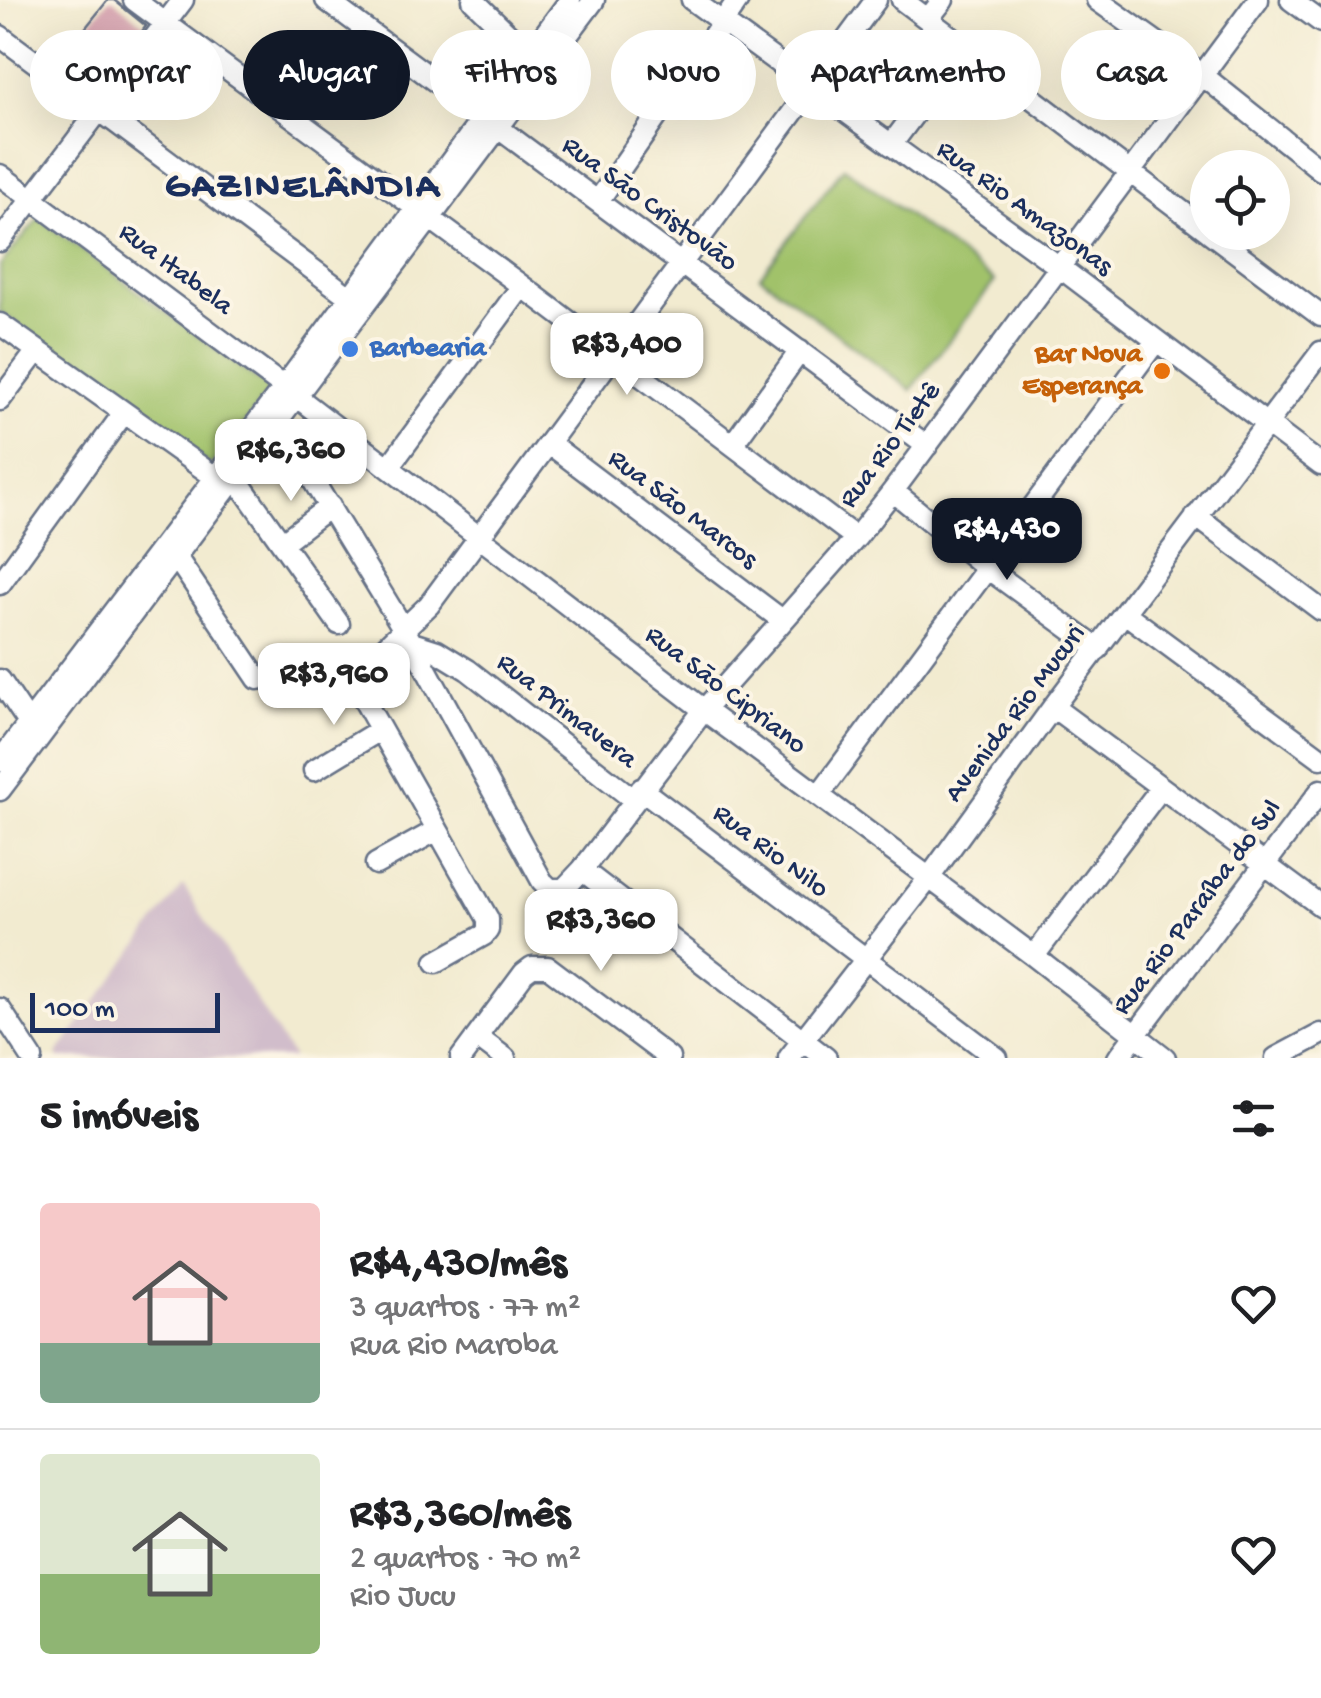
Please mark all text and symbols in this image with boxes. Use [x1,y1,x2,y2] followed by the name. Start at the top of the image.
[30,30,223,120] chip: Comprar
[243,30,410,120] chip: Alugar
[430,30,591,120] chip: Filtros
[611,30,756,120] chip: Novo
[776,30,1041,120] chip: Apartamento
[1061,30,1202,120] chip: Casa
[555,130,743,280] street label: Rua São Cristovão
[929,134,1119,284] street label: Rua Rio Amazonas
[1190,150,1290,250] map controls
[1190,150,1290,250] button: locate
[165,166,441,210] district label: GAZINELÂNDIA
[111,216,240,325] street label: Rua Itabela
[535,313,719,398] pin: R$3,400
[572,326,682,364] text: R$3,400
[369,333,488,366] place label: Barbearia
[339,338,361,360] marker: Barbearia
[1022,339,1143,404] place label: Bar Nova Esperança
[1151,360,1173,382] marker: Bar Nova Esperança
[833,376,949,515] street label: Rua Rio Tietê
[199,419,383,504] pin: R$6,360
[237,432,345,470] text: R$6,360
[601,443,764,577] street label: Rua São Marcos
[915,498,1099,583] pin: R$4,430
[954,511,1060,549] text: R$4,430
[938,618,1094,810] street label: Avenida Rio Mucuri
[638,619,812,763] street label: Rua São Cipriano
[242,643,426,728] pin: R$3,960
[489,647,644,778] street label: Rua Primavera
[280,656,388,694] text: R$3,960
[1106,794,1290,1022] street label: Rua Rio Paraíba do Sul
[705,798,835,906] street label: Rua Rio Nilo
[509,889,693,974] pin: R$3,360
[547,902,655,940] text: R$3,360
[30,988,220,1032] scale bar
[45,994,115,1027] text: 100 m
[1226,1091,1281,1146] icon: filters
[40,1094,198,1143] text: 5 imóveis
[350,1241,567,1290] text: R$4,430/mês
[120,1243,240,1363] icon: home
[1226,1276,1281,1331] icon: heart
[350,1290,580,1328] text: 3 quartos · 77 m²
[350,1328,558,1366] text: Rua Rio Maroba
[350,1492,570,1541] text: R$3,360/mês
[120,1494,240,1614] icon: home
[1226,1527,1281,1582] icon: heart
[350,1541,581,1579] text: 2 quartos · 70 m²
[350,1579,456,1617] text: Rio Jucu

